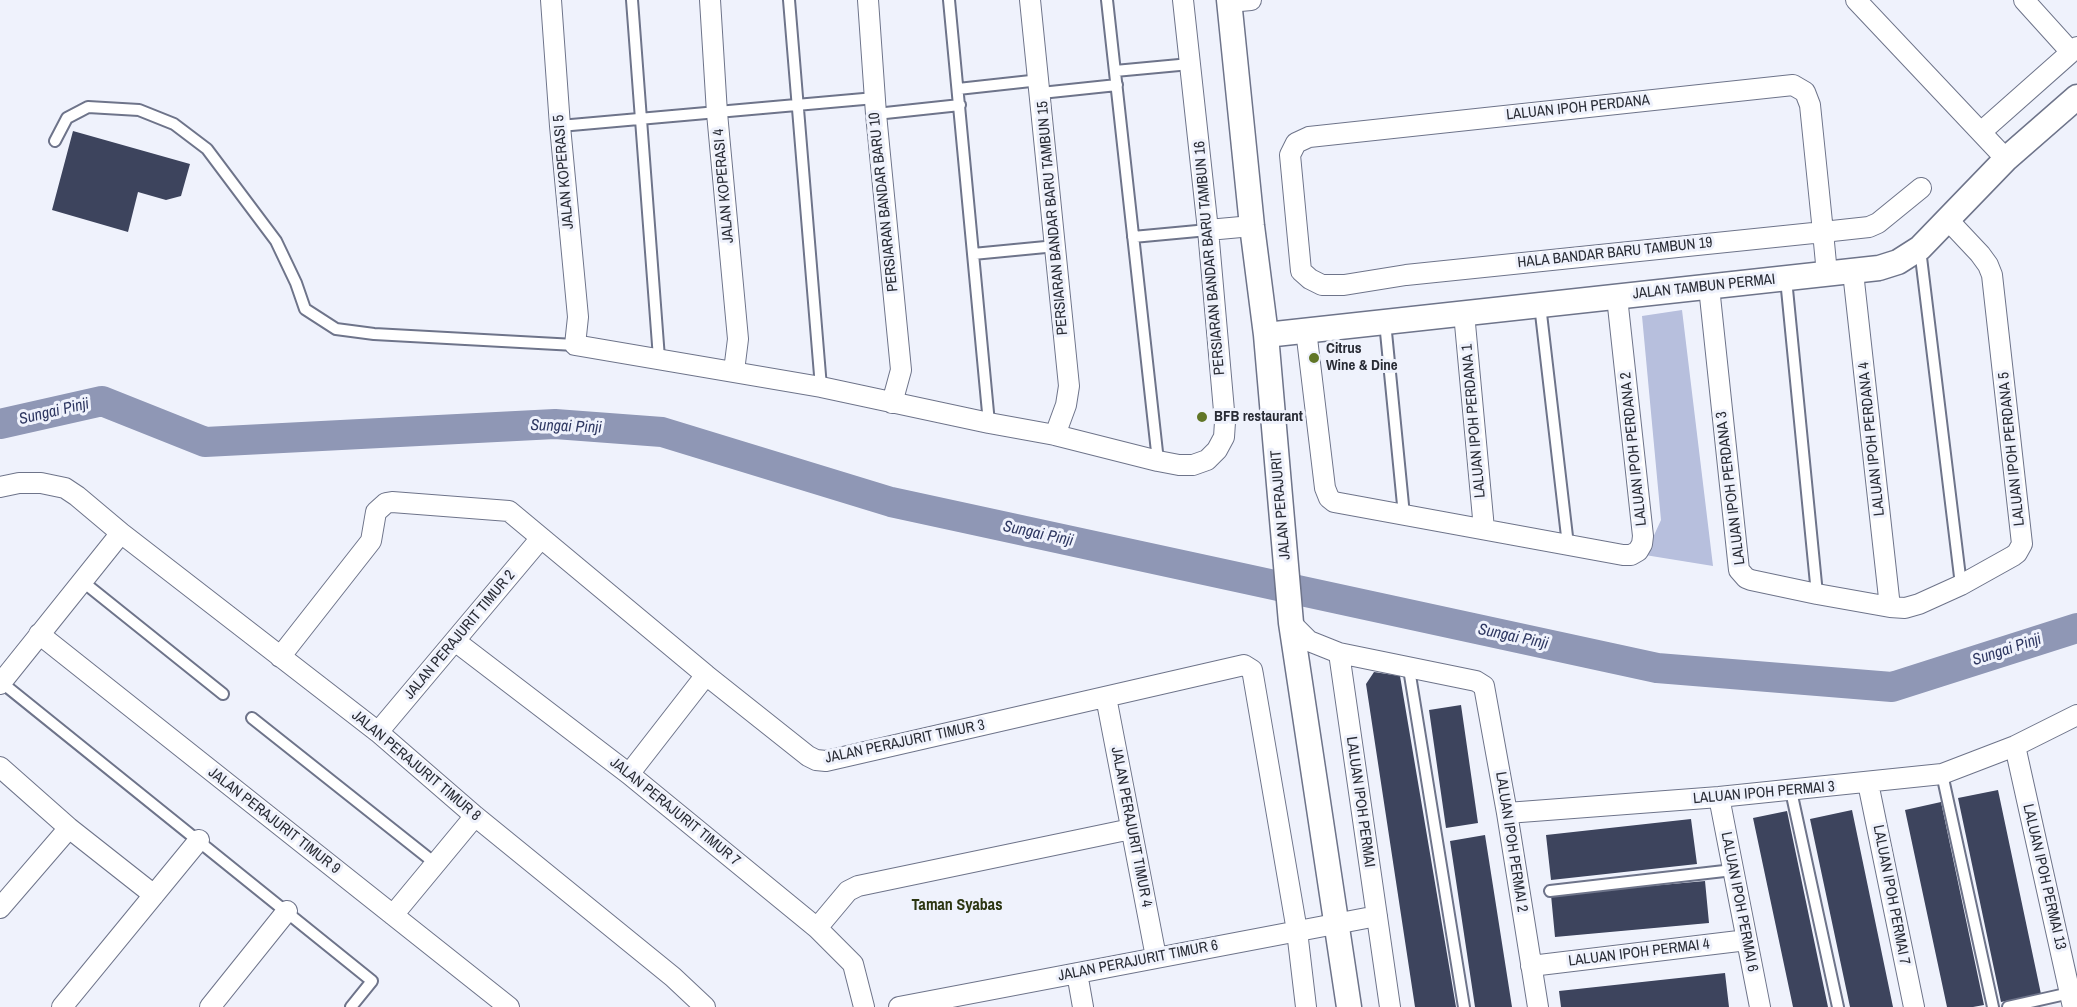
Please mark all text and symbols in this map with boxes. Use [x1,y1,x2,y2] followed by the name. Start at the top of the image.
[1505,92,1651,124] street label: LALUAN IPOH PERDANA
[1034,100,1072,336] street label: PERSIARAN BANDAR BARU TAMBUN 15
[866,111,902,293] street label: PERSIARAN BANDAR BARU 10
[550,114,578,230] street label: JALAN KOPERASI 5
[710,128,738,244] street label: JALAN KOPERASI 4
[1191,140,1229,376] street label: PERSIARAN BANDAR BARU TAMBUN 16
[1517,234,1713,272] street label: HALA BANDAR BARU TAMBUN 19
[1632,271,1776,303] street label: JALAN TAMBUN PERMAI
[1326,340,1398,375] place label: Citrus Wine & Dine
[1458,343,1490,499] street label: LALUAN IPOH PERDANA 1
[1307,351,1321,365] marker: Citrus Wine & Dine
[1855,361,1889,517] street label: LALUAN IPOH PERDANA 4
[1617,371,1651,527] street label: LALUAN IPOH PERDANA 2
[1995,371,2029,527] street label: LALUAN IPOH PERDANA 5
[17,395,91,429] water label: Sungai Pinji
[1214,408,1303,426] place label: BFB restaurant
[1195,410,1209,424] marker: BFB restaurant
[1713,410,1749,566] street label: LALUAN IPOH PERDANA 3
[530,416,602,438] water label: Sungai Pinji
[1267,449,1295,561] street label: JALAN PERAJURIT
[1001,517,1075,551] water label: Sungai Pinji
[401,567,519,703] street label: JALAN PERAJURIT TIMUR 2
[1476,620,1550,654] water label: Sungai Pinji
[1970,630,2044,670] water label: Sungai Pinji
[348,707,484,825] street label: JALAN PERAJURIT TIMUR 8
[824,716,986,768] street label: JALAN PERAJURIT TIMUR 3
[1342,735,1378,869] street label: LALUAN IPOH PERMAI
[1107,745,1155,909] street label: JALAN PERAJURIT TIMUR 4
[606,754,744,870] street label: JALAN PERAJURIT TIMUR 7
[204,764,344,878] street label: JALAN PERAJURIT TIMUR 9
[1491,770,1531,914] street label: LALUAN IPOH PERMAI 2
[1692,778,1836,808] street label: LALUAN IPOH PERMAI 3
[2018,802,2070,952] street label: LALUAN IPOH PERMAI 13
[1869,823,1913,967] street label: LALUAN IPOH PERMAI 7
[1717,830,1761,974] street label: LALUAN IPOH PERMAI 6
[912,896,1002,916] district label: Taman Syabas
[1567,935,1711,971] street label: LALUAN IPOH PERMAI 4
[1056,937,1220,985] street label: JALAN PERAJURIT TIMUR 6

